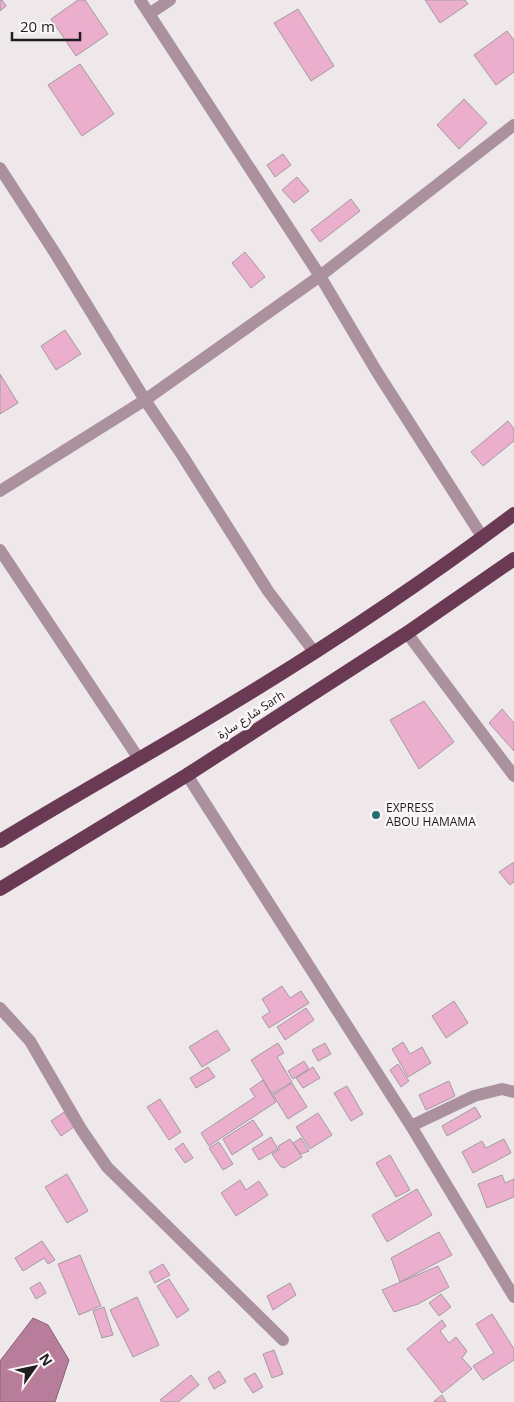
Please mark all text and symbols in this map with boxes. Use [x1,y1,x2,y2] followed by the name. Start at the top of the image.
[12,10,80,42] scale bar
[20,16,55,36] text: 20 m
[214,686,288,744] street label: شارع سارة Sarh
[386,799,476,830] place label: EXPRESS ABOU HAMAMA
[370,809,382,821] marker: EXPRESS ABOU HAMAMA
[10,1342,60,1392] north arrow
[35,1350,57,1370] text: N

